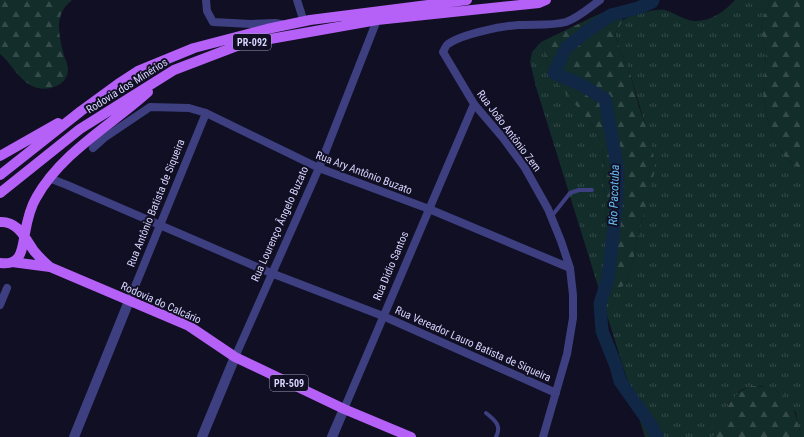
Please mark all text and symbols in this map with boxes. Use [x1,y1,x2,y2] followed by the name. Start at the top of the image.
[233,34,271,50] road number: PR-092
[84,56,170,116] street label: Rodovia dos Minérios
[474,88,544,174] street label: Rua João Antônio Zem
[124,137,188,269] street label: Rua Antônio Batista de Siqueira
[314,149,414,198] street label: Rua Ary Antônio Buzato
[249,164,312,284] street label: Rua Lourenço Ângelo Buzato
[606,164,622,226] water label: Rio Pacotuba
[371,230,411,302] street label: Rua Didio Santos
[119,279,204,327] street label: Rodovia do Calcário
[393,304,553,384] street label: Rua Vereador Lauro Batista de Siqueira
[270,375,308,391] road number: PR-509

